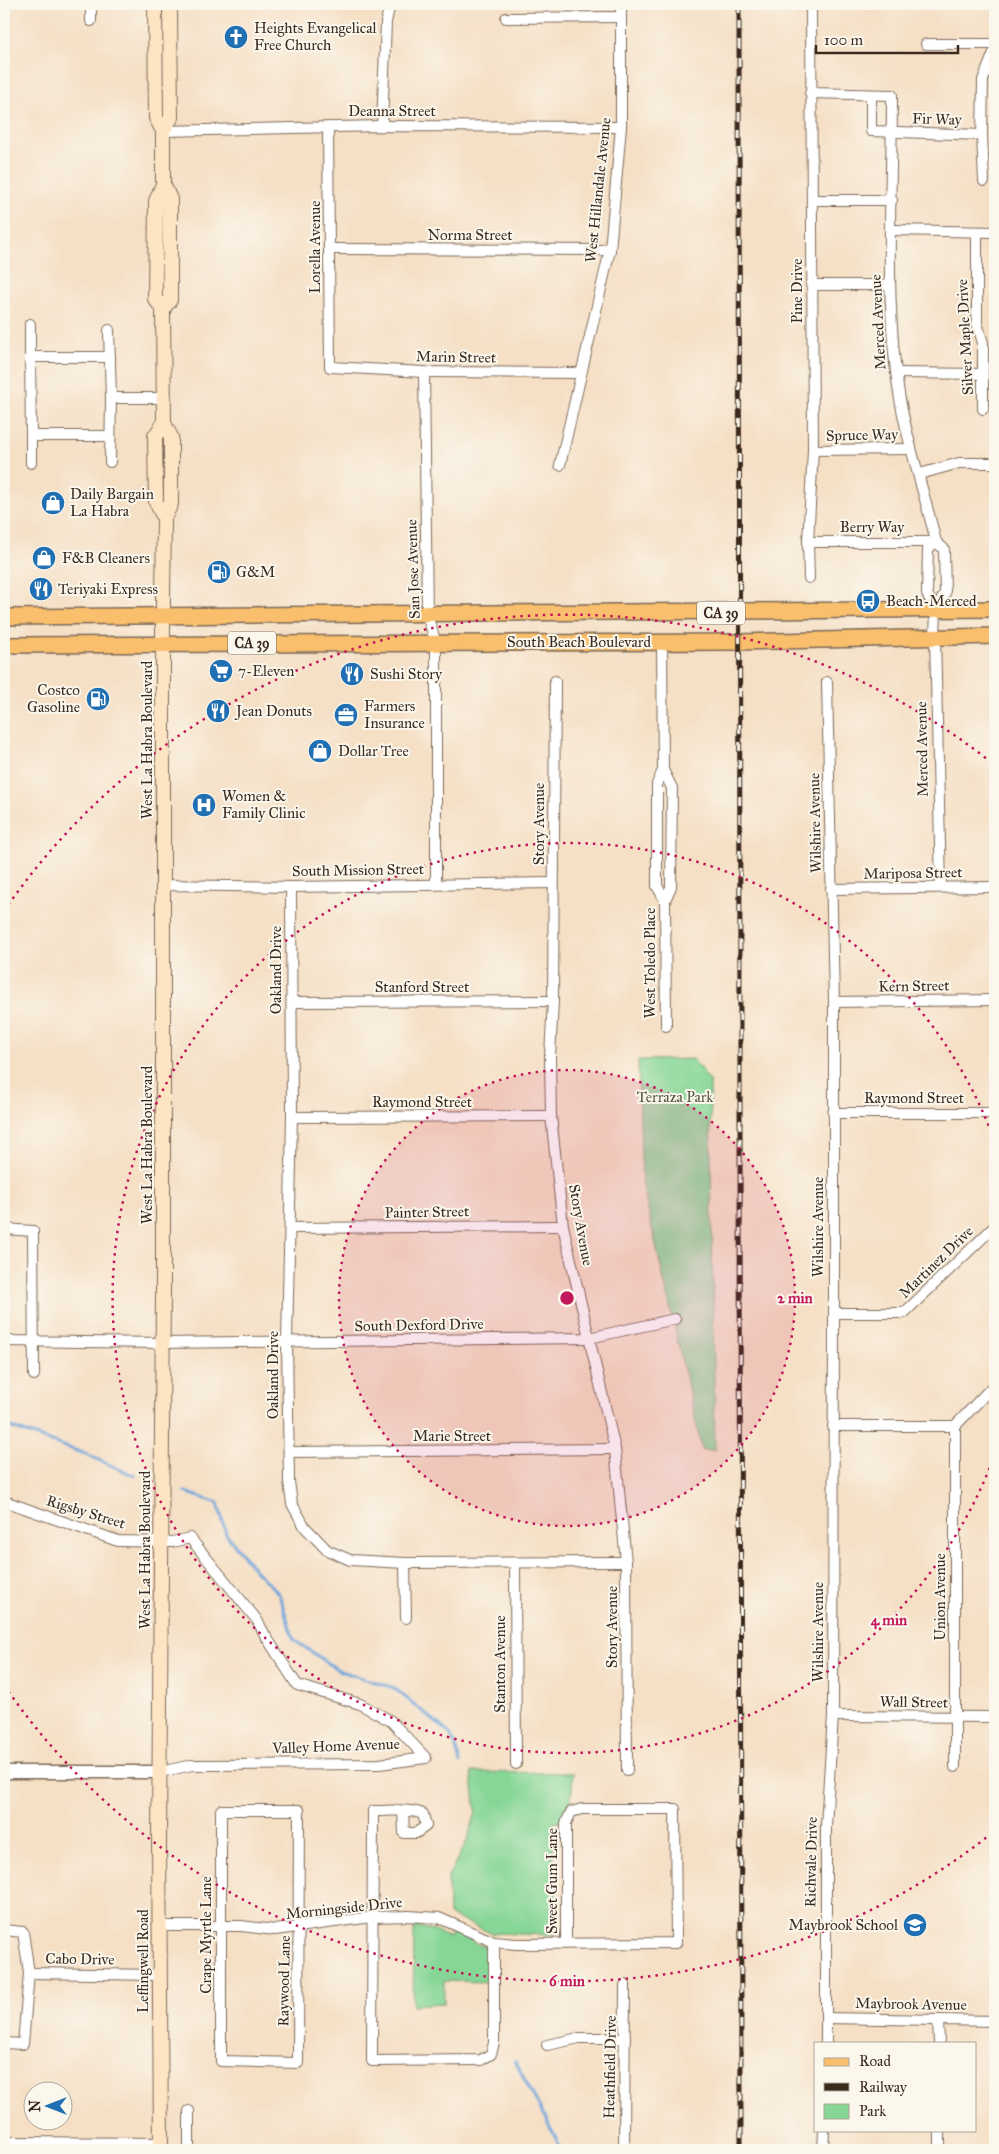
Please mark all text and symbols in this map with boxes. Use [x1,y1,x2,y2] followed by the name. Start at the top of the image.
[254,19,378,54] place label: Heights Evangelical Free Church
[816,22,959,54] scale bar
[223,24,249,50] church icon: Heights Evangelical Free Church
[824,31,864,49] text: 100 m
[348,102,436,120] street label: Deanna Street
[912,109,963,129] street label: Fir Way
[581,116,615,264] street label: West Hillandale Avenue
[306,200,324,294] street label: Lorella Avenue
[427,226,513,244] street label: Norma Street
[788,259,806,323] street label: Pine Drive
[867,274,889,370] street label: Merced Avenue
[953,279,977,395] street label: Silver Maple Drive
[416,347,497,367] street label: Marin Street
[826,425,899,445] street label: Spruce Way
[70,485,154,520] place label: Daily Bargain La Habra
[40,490,66,516] shop icon: Daily Bargain La Habra
[840,518,905,536] street label: Berry Way
[402,519,425,619] street label: San Jose Avenue
[31,545,57,571] shop icon: F&B Cleaners
[62,549,150,567] place label: F&B Cleaners
[206,559,232,585] fuel station icon: G&M
[236,563,275,581] place label: G&M
[28,576,54,602] restaurant icon: Teriyaki Express
[58,580,158,598] place label: Teriyaki Express
[855,588,881,614] bus stop icon: Beach-Merced
[886,592,977,610] place label: Beach-Merced
[697,602,745,624] road number: CA 39
[228,632,276,654] road number: CA 39
[507,633,651,651] street label: South Beach Boulevard
[208,658,234,684] supermarket icon: 7-Eleven
[138,660,156,819] street label: West La Habra Boulevard
[339,661,365,687] restaurant icon: Sushi Story
[238,662,294,680] place label: 7-Eleven
[370,665,443,683] place label: Sushi Story
[27,681,80,716] place label: Costco Gasoline
[85,686,111,712] fuel station icon: Costco Gasoline
[364,697,425,732] place label: Farmers Insurance
[205,698,231,724] restaurant icon: Jean Donuts
[912,701,932,797] street label: Merced Avenue
[234,702,312,721] place label: Jean Donuts
[333,702,359,728] office icon: Farmers Insurance
[307,738,333,764] shop icon: Dollar Tree
[338,742,409,760] place label: Dollar Tree
[805,773,825,873] street label: Wilshire Avenue
[530,783,548,865] street label: Story Avenue
[222,787,306,822] place label: Women & Family Clinic
[191,792,217,818] hospital icon: Women & Family Clinic
[292,860,425,880] street label: South Mission Street
[863,863,963,883] street label: Mariposa Street
[641,908,659,1018] street label: West Toledo Place
[267,926,285,1014] street label: Oakland Drive
[878,976,950,996] street label: Kern Street
[375,978,470,996] street label: Stanford Street
[138,1065,156,1224] street label: West La Habra Boulevard
[637,1088,713,1106] park label: Terraza Park
[864,1089,965,1107] street label: Raymond Street
[372,1093,473,1111] street label: Raymond Street
[809,1177,827,1277] street label: Wilshire Avenue
[565,1183,597,1267] street label: Story Avenue
[385,1202,470,1222] street label: Painter Street
[895,1222,977,1302] street label: Martinez Drive
[558,1289,576,1307] centre of rings
[777,1289,814,1307] text: 2 min
[354,1315,484,1335] street label: South Dexford Drive
[264,1331,282,1419] street label: Oakland Drive
[413,1427,492,1445] street label: Marie Street
[136,1470,154,1629] street label: West La Habra Boulevard
[44,1491,128,1533] street label: Rigsby Street
[931,1553,949,1641] street label: Union Avenue
[809,1582,827,1682] street label: Wilshire Avenue
[603,1586,621,1668] street label: Story Avenue
[871,1611,908,1630] text: 4 min
[491,1615,509,1713] street label: Stanton Avenue
[880,1692,949,1712] street label: Wall Street
[271,1735,400,1757] street label: Valley Home Avenue
[801,1816,821,1908] street label: Richvale Drive
[543,1828,561,1934] street label: Sweet Gum Lane
[197,1876,215,1994] street label: Crape Myrtle Lane
[285,1893,403,1923] street label: Morningside Drive
[134,1909,152,2013] street label: Leffingwell Road
[902,1912,928,1938] school or university icon: Maybrook School
[789,1916,899,1934] place label: Maybrook School
[274,1935,294,2027] street label: Raywood Lane
[45,1949,115,1969] street label: Cabo Drive
[549,1972,586,1990] text: 6 min
[855,1994,967,2014] street label: Maybrook Avenue
[600,2015,620,2119] street label: Heathfield Drive
[814,2042,976,2132] legend
[859,2052,891,2070] text: Road
[859,2078,908,2096] text: Railway
[22,2082,72,2132] north arrow
[27,2100,44,2112] text: N
[859,2102,886,2120] text: Park

